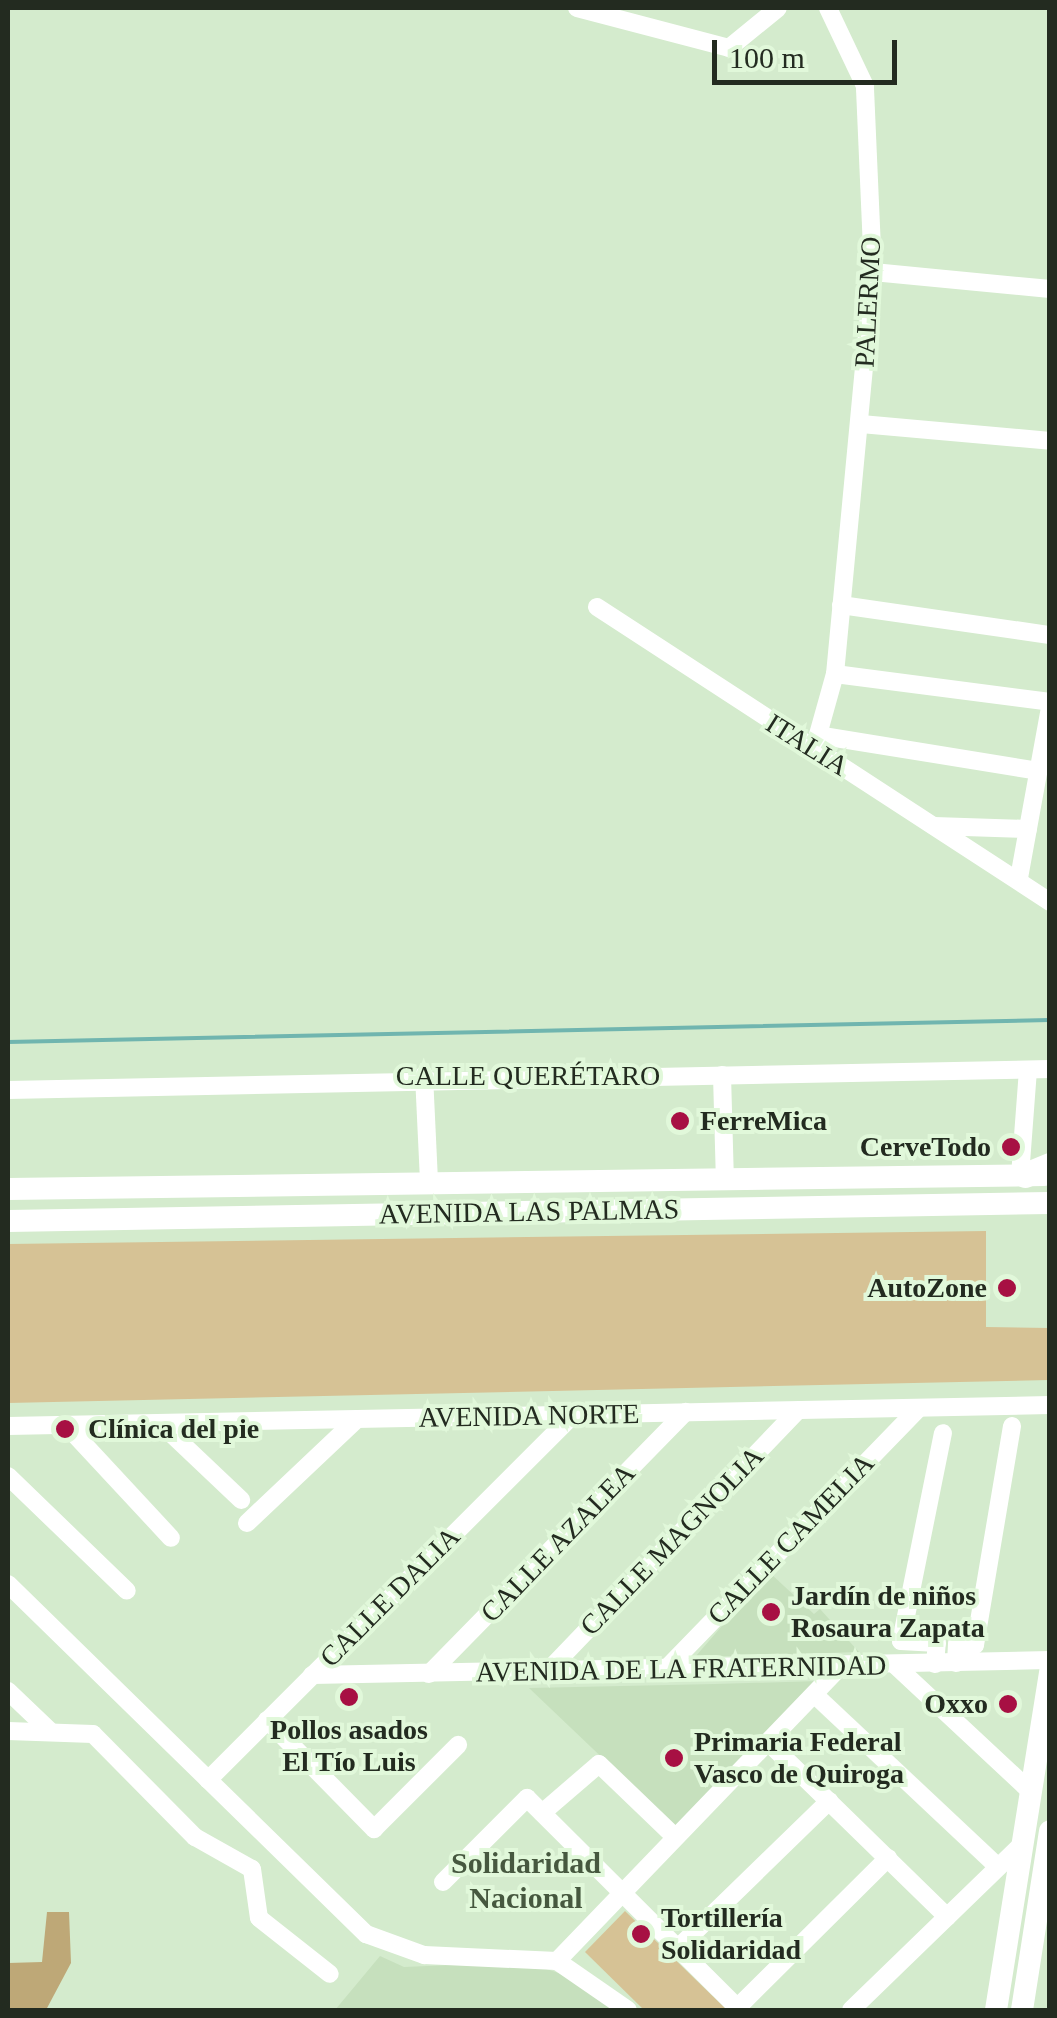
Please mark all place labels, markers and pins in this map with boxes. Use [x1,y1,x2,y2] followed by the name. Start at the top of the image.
[700,1104,827,1138] place label: FerreMica
[669,1110,691,1132] marker: FerreMica
[860,1130,991,1164] place label: CerveTodo
[1000,1136,1022,1158] marker: CerveTodo
[867,1271,987,1305] place label: AutoZone
[996,1277,1018,1299] marker: AutoZone
[88,1412,259,1446] place label: Clínica del pie
[52,1416,78,1442] marker: Clínica del pie
[791,1579,985,1645] place label: Jardín de niños Rosaura Zapata
[760,1601,782,1623] marker: Jardín de niños Rosaura Zapata
[338,1686,360,1708] marker: Pollos asados El Tío Luis
[924,1687,988,1721] place label: Oxxo
[997,1693,1019,1715] marker: Oxxo
[270,1713,428,1779] place label: Pollos asados El Tío Luis
[694,1725,904,1791] place label: Primaria Federal Vasco de Quiroga
[663,1747,685,1769] marker: Primaria Federal Vasco de Quiroga
[661,1901,801,1967] place label: Tortillería Solidaridad
[630,1923,652,1945] marker: Tortillería Solidaridad

